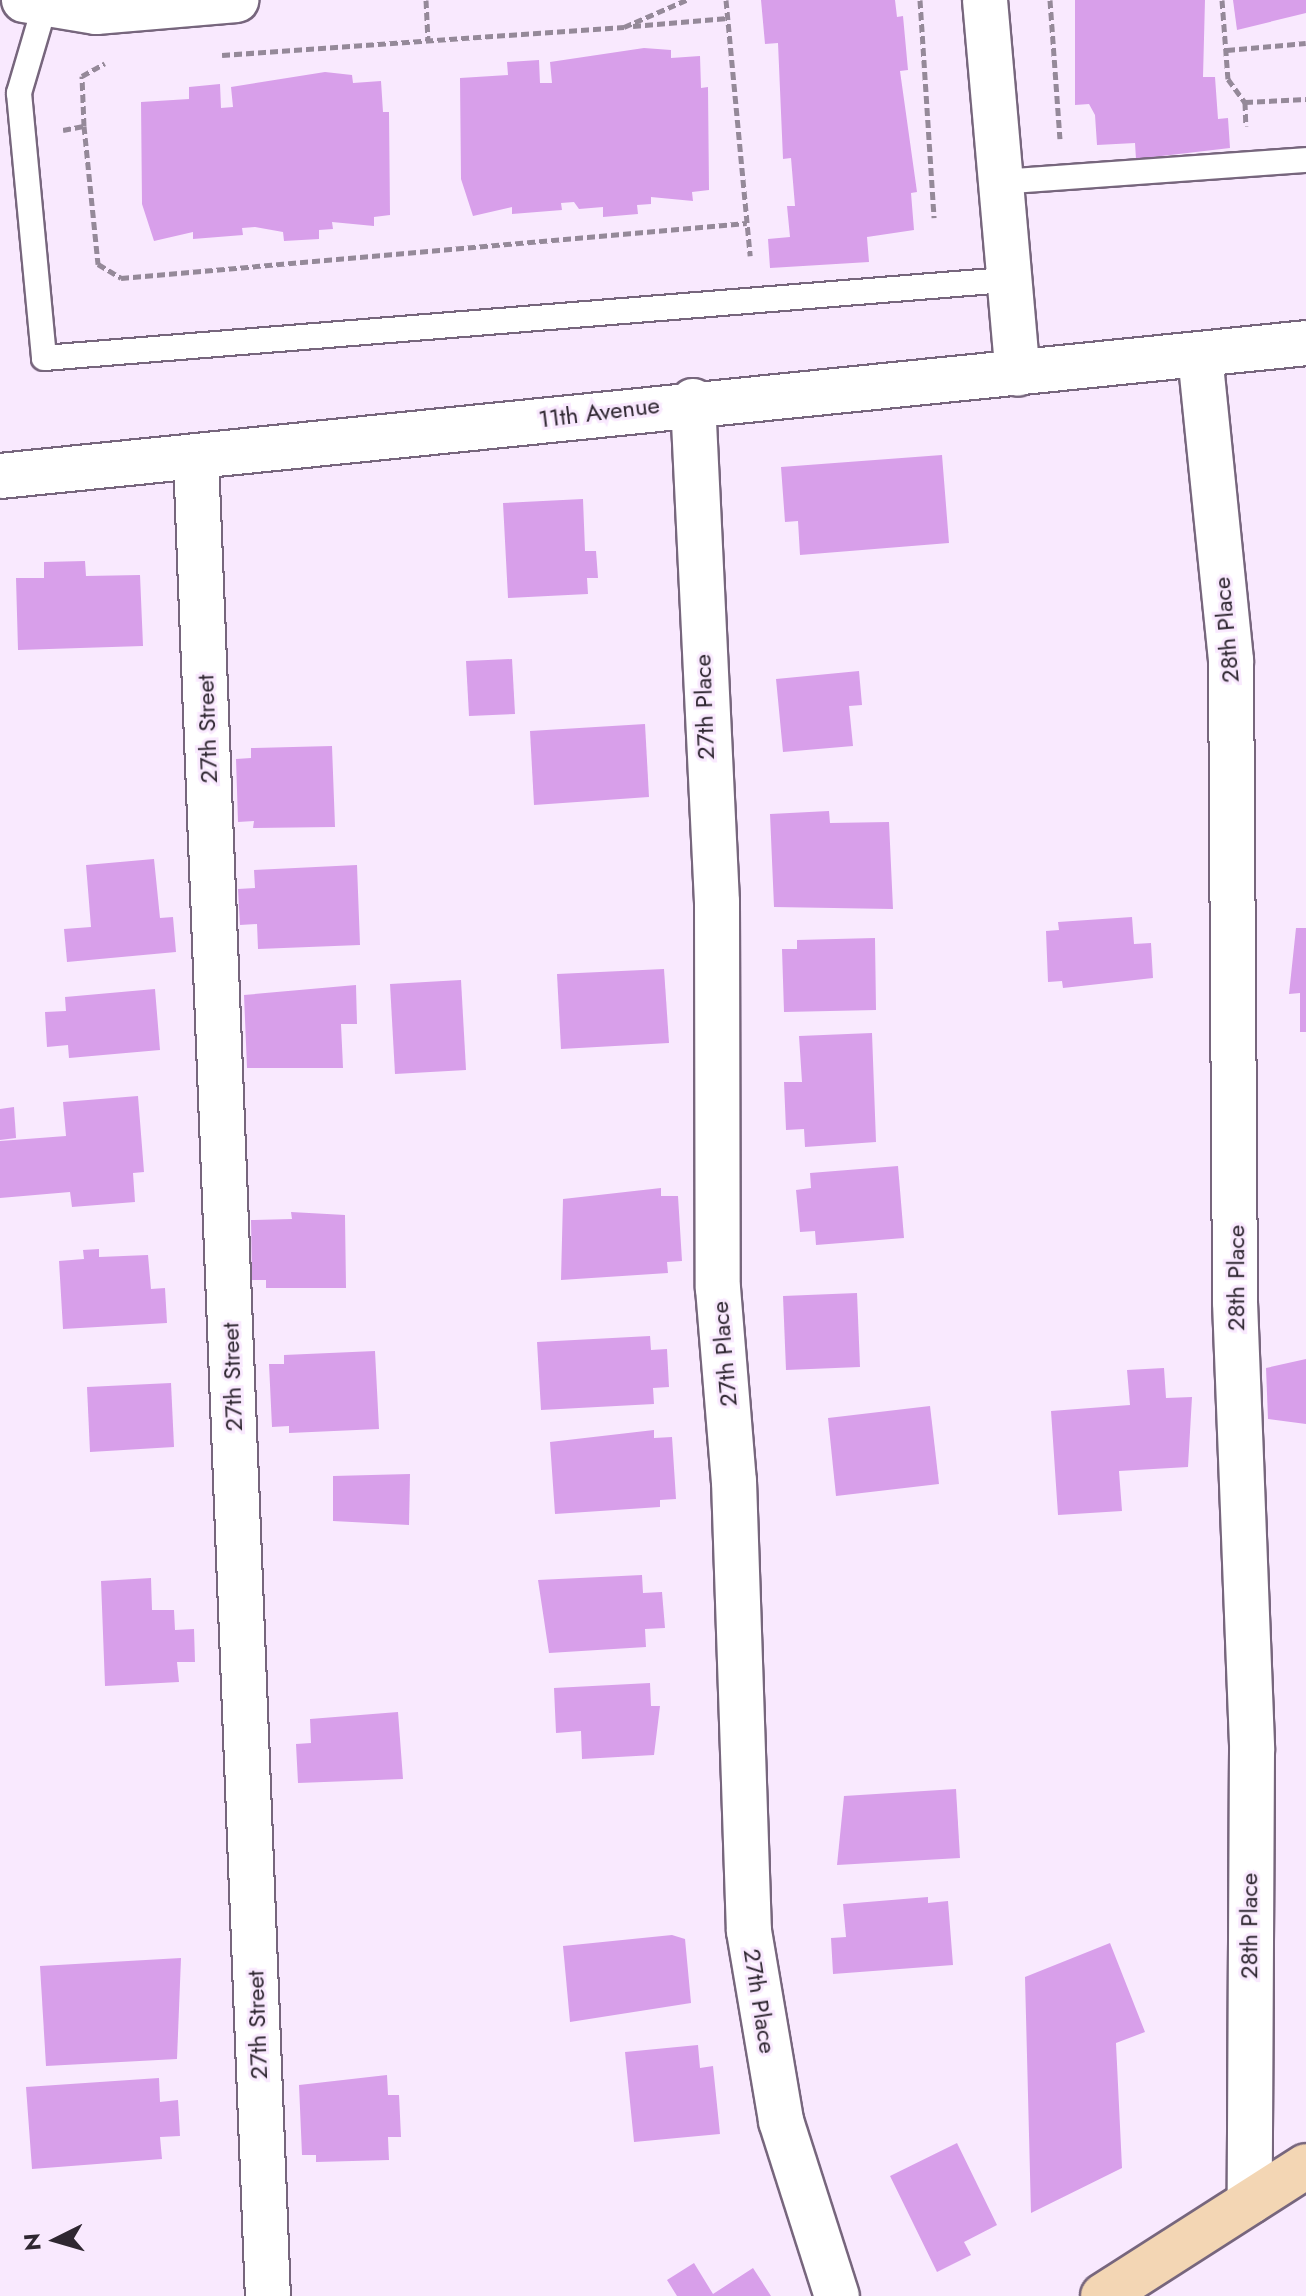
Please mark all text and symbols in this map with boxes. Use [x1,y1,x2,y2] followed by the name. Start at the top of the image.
[537,390,661,434] street label: 11th Avenue
[1207,576,1245,684] street label: 28th Place
[688,654,720,760] street label: 27th Place
[191,674,223,784] street label: 27th Street
[1222,1225,1250,1331] street label: 28th Place
[705,1300,743,1408] street label: 27th Place
[216,1322,248,1432] street label: 27th Street
[1235,1873,1263,1979] street label: 28th Place
[737,1946,783,2056] street label: 27th Place
[241,1970,273,2080] street label: 27th Street
[16,2200,96,2280] north arrow
[15,2232,49,2252] text: N

